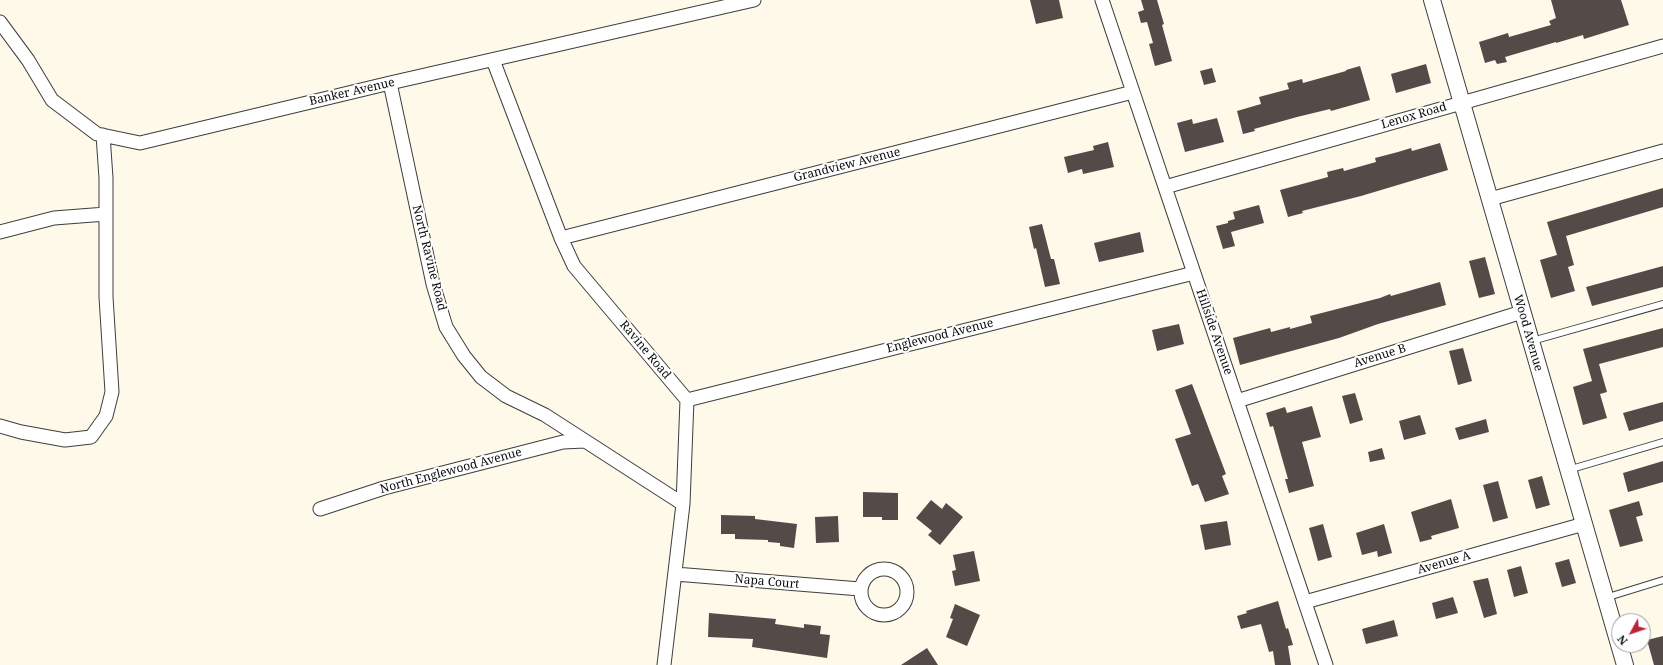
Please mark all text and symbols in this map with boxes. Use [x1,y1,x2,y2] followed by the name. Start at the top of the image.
[308,75,396,109] street label: Banker Avenue
[1380,100,1448,132] street label: Lenox Road
[792,145,902,185] street label: Grandview Avenue
[409,204,449,312] street label: North Ravine Road
[1193,287,1235,377] street label: Hillside Avenue
[1510,293,1546,373] street label: Wood Avenue
[885,316,995,356] street label: Englewood Avenue
[616,318,674,382] street label: Ravine Road
[1352,341,1408,371] street label: Avenue B
[379,445,523,497] street label: North Englewood Avenue
[1416,549,1472,577] street label: Avenue A
[734,572,800,592] street label: Napa Court
[1611,613,1651,653] north arrow
[1614,632,1631,649] text: N

